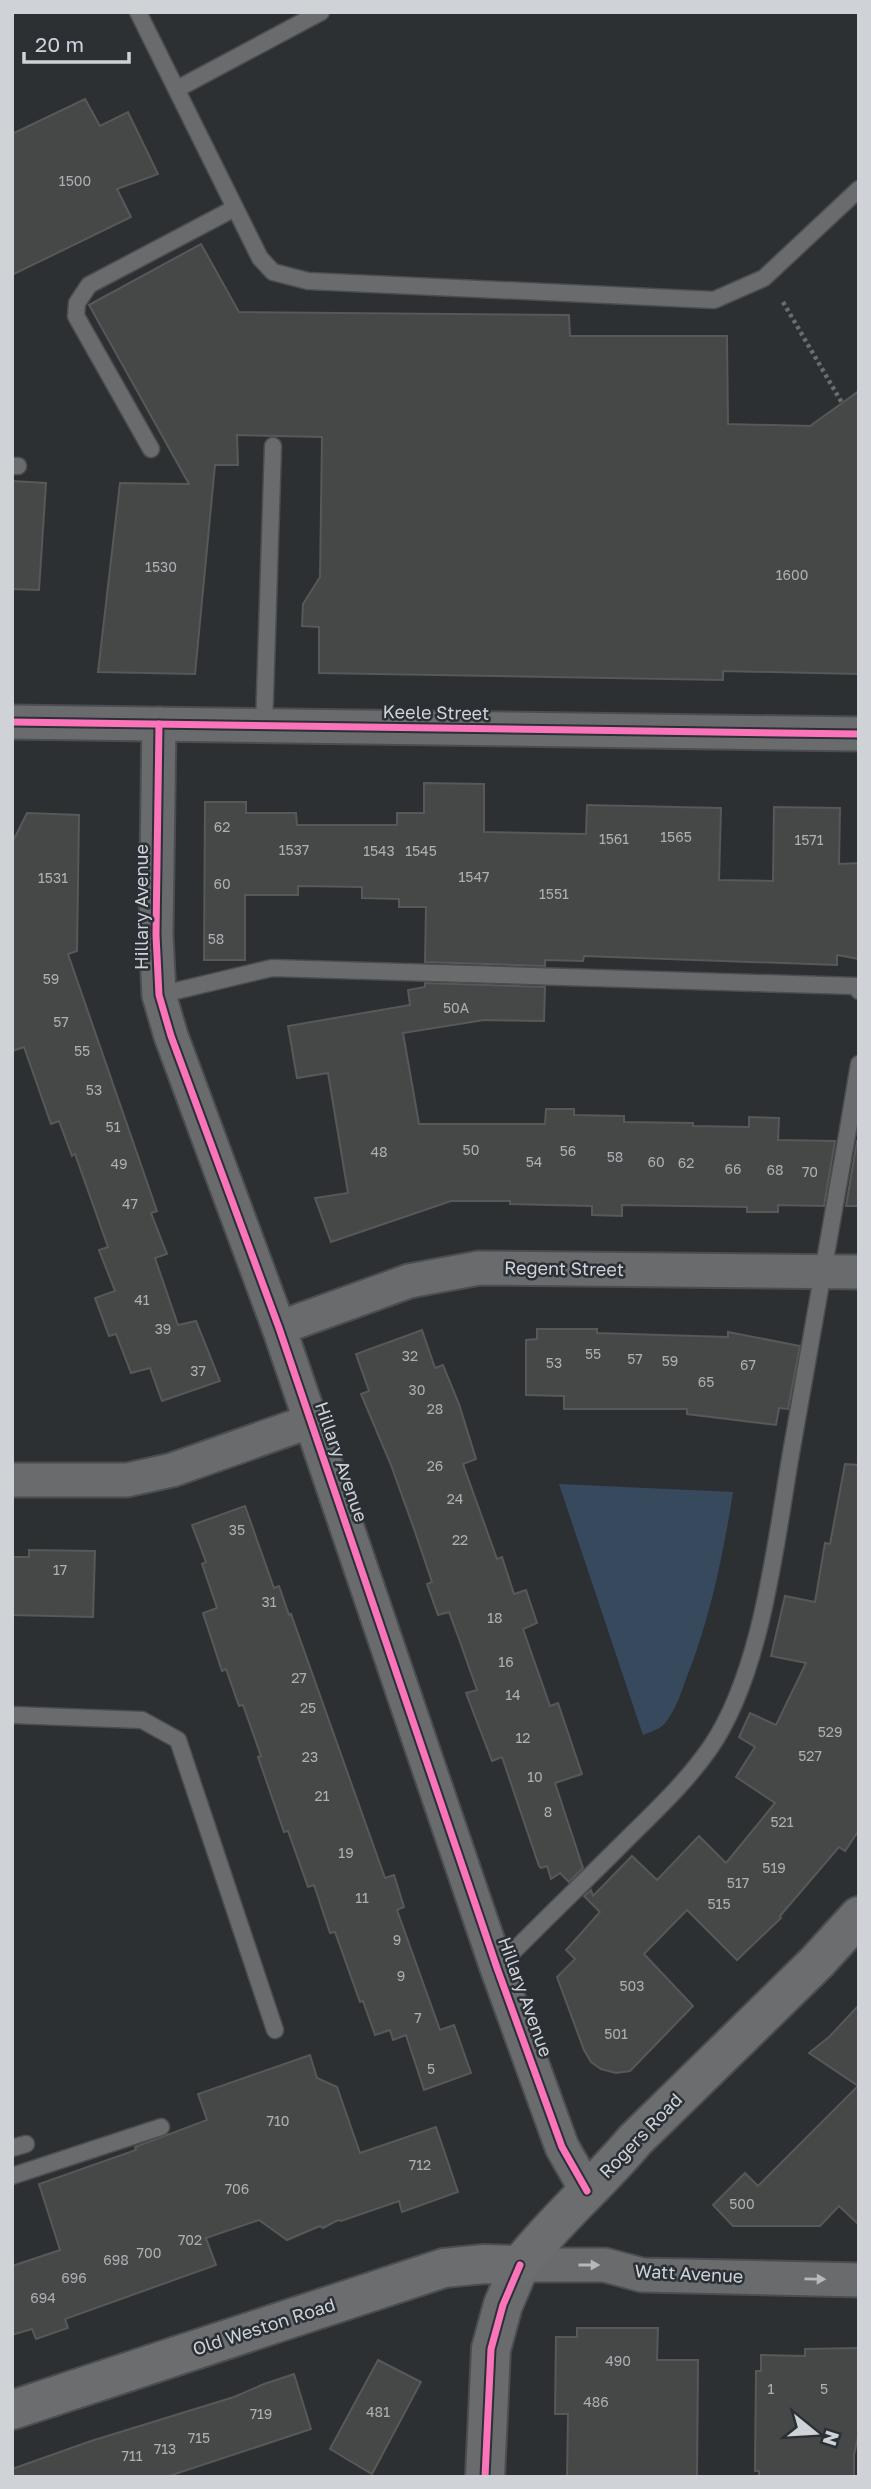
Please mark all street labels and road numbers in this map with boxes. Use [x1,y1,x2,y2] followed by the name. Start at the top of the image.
[382,700,490,724] street label: Keele Street
[130,844,152,970] street label: Hillary Avenue
[504,1256,624,1280] street label: Regent Street
[311,1399,373,1525] street label: Hillary Avenue
[494,1934,558,2060] street label: Hillary Avenue
[594,2088,686,2182] street label: Rogers Road
[634,2259,744,2287] street label: Watt Avenue
[190,2293,338,2359] street label: Old Weston Road

